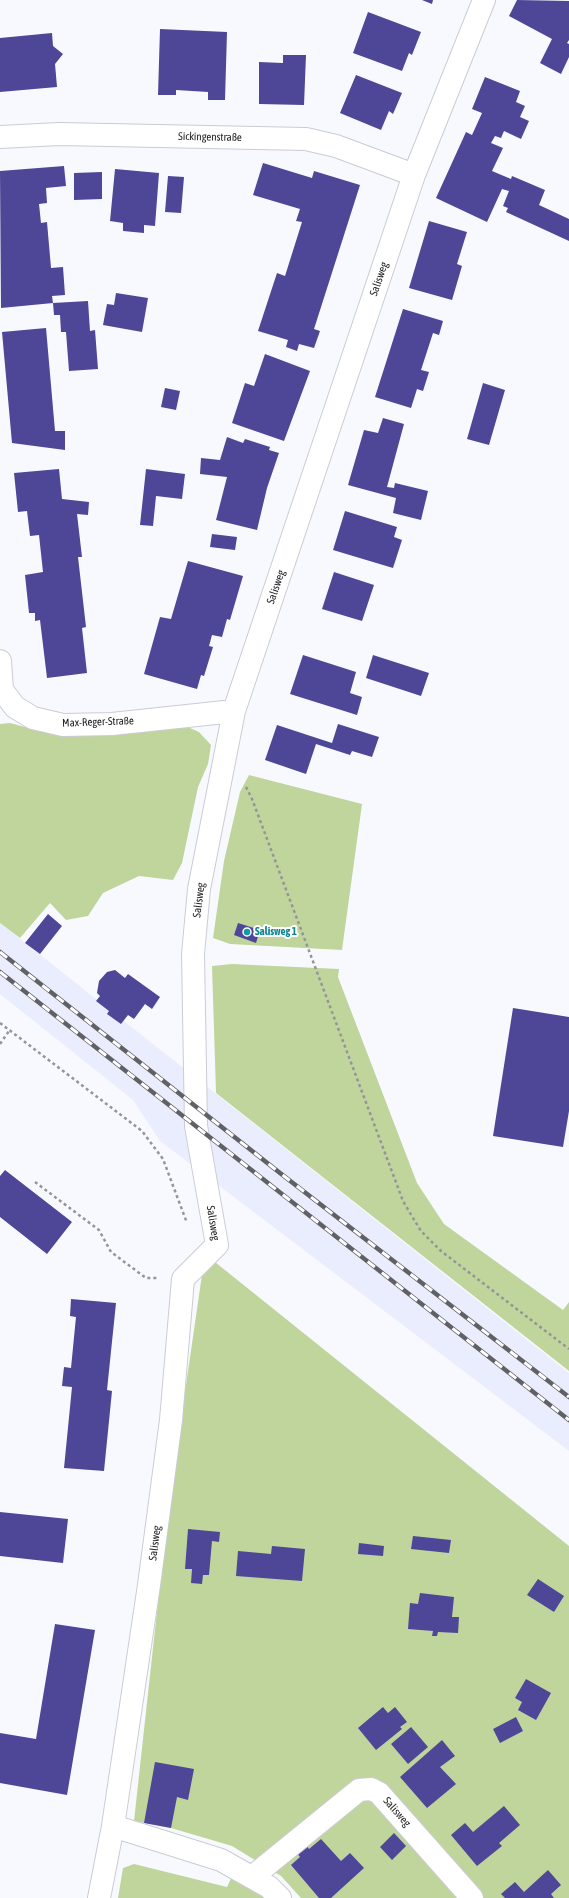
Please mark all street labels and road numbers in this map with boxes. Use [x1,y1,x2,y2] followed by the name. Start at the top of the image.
[178,130,242,144] street label: Sickingenstraße
[367,260,391,298] street label: Salisweg
[264,568,288,606] street label: Salisweg
[62,714,134,730] street label: Max-Reger-Straße
[190,882,208,918] street label: Salisweg
[204,1205,222,1241] street label: Salisweg
[146,1525,164,1561] street label: Salisweg
[380,1794,414,1830] street label: Salisweg

